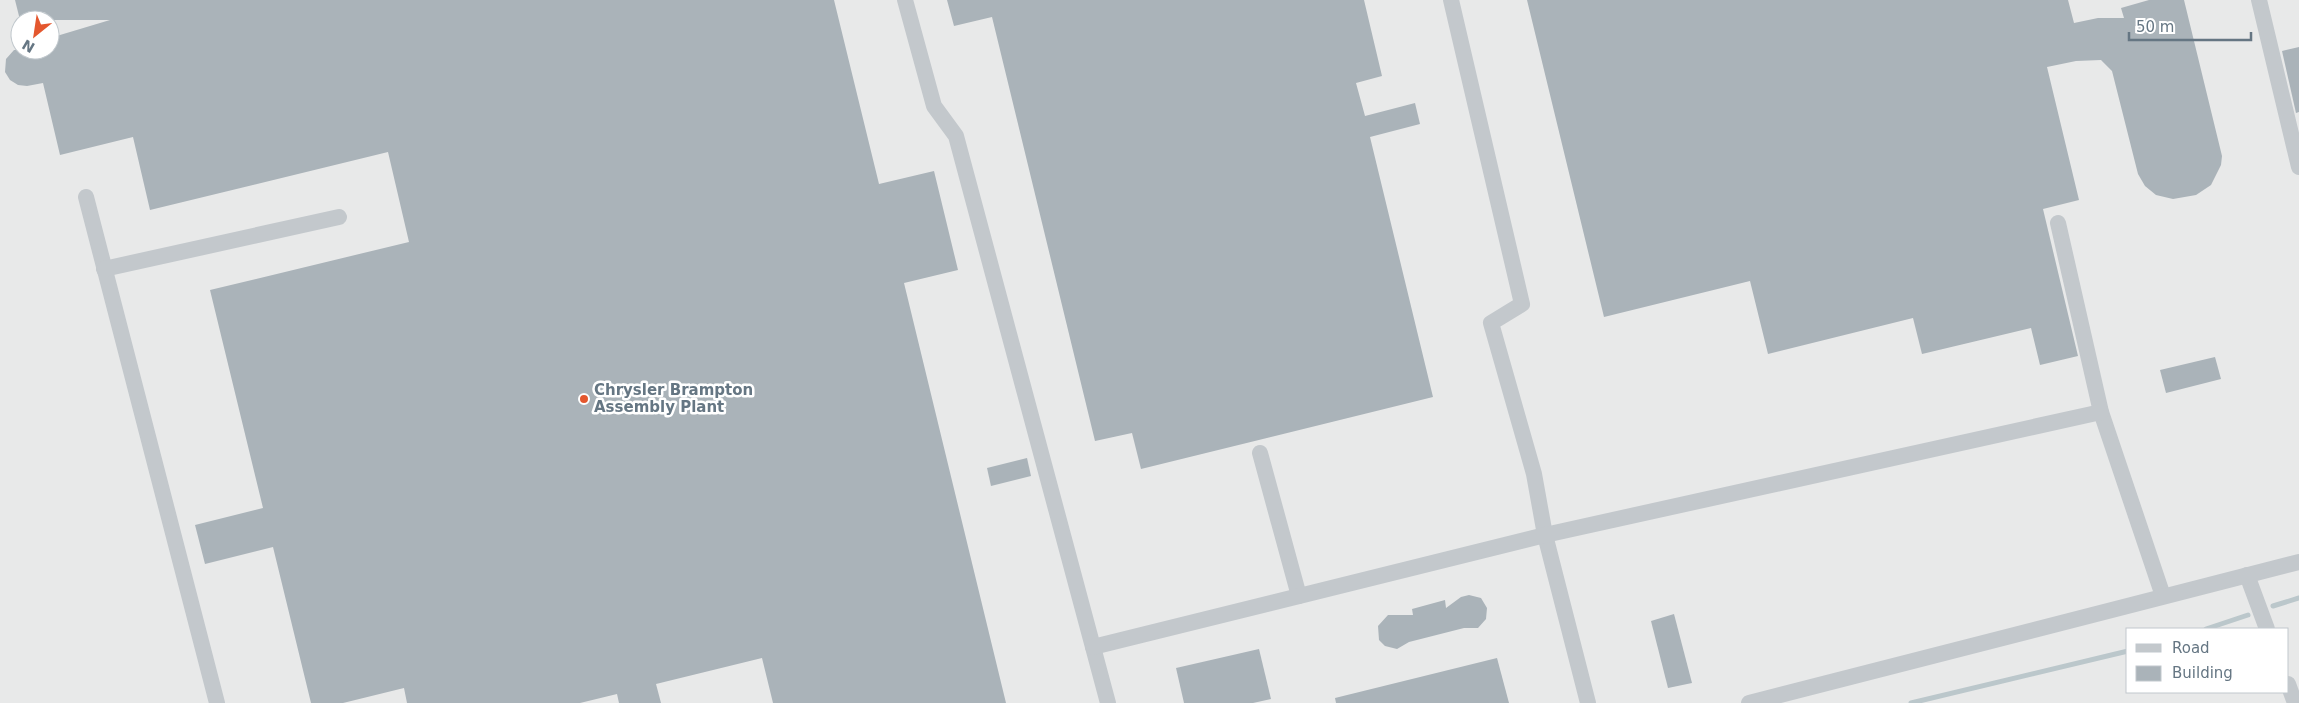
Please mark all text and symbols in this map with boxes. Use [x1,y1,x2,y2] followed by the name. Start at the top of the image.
[10,10,60,60] north arrow
[2129,10,2252,42] scale bar
[2136,18,2174,36] text: 50 m
[19,36,38,56] text: N
[594,381,753,416] place label: Chrysler Brampton Assembly Plant
[578,393,590,405] marker: Chrysler Brampton Assembly Plant
[2126,628,2289,693] legend
[2172,639,2210,657] text: Road
[2172,664,2233,682] text: Building

